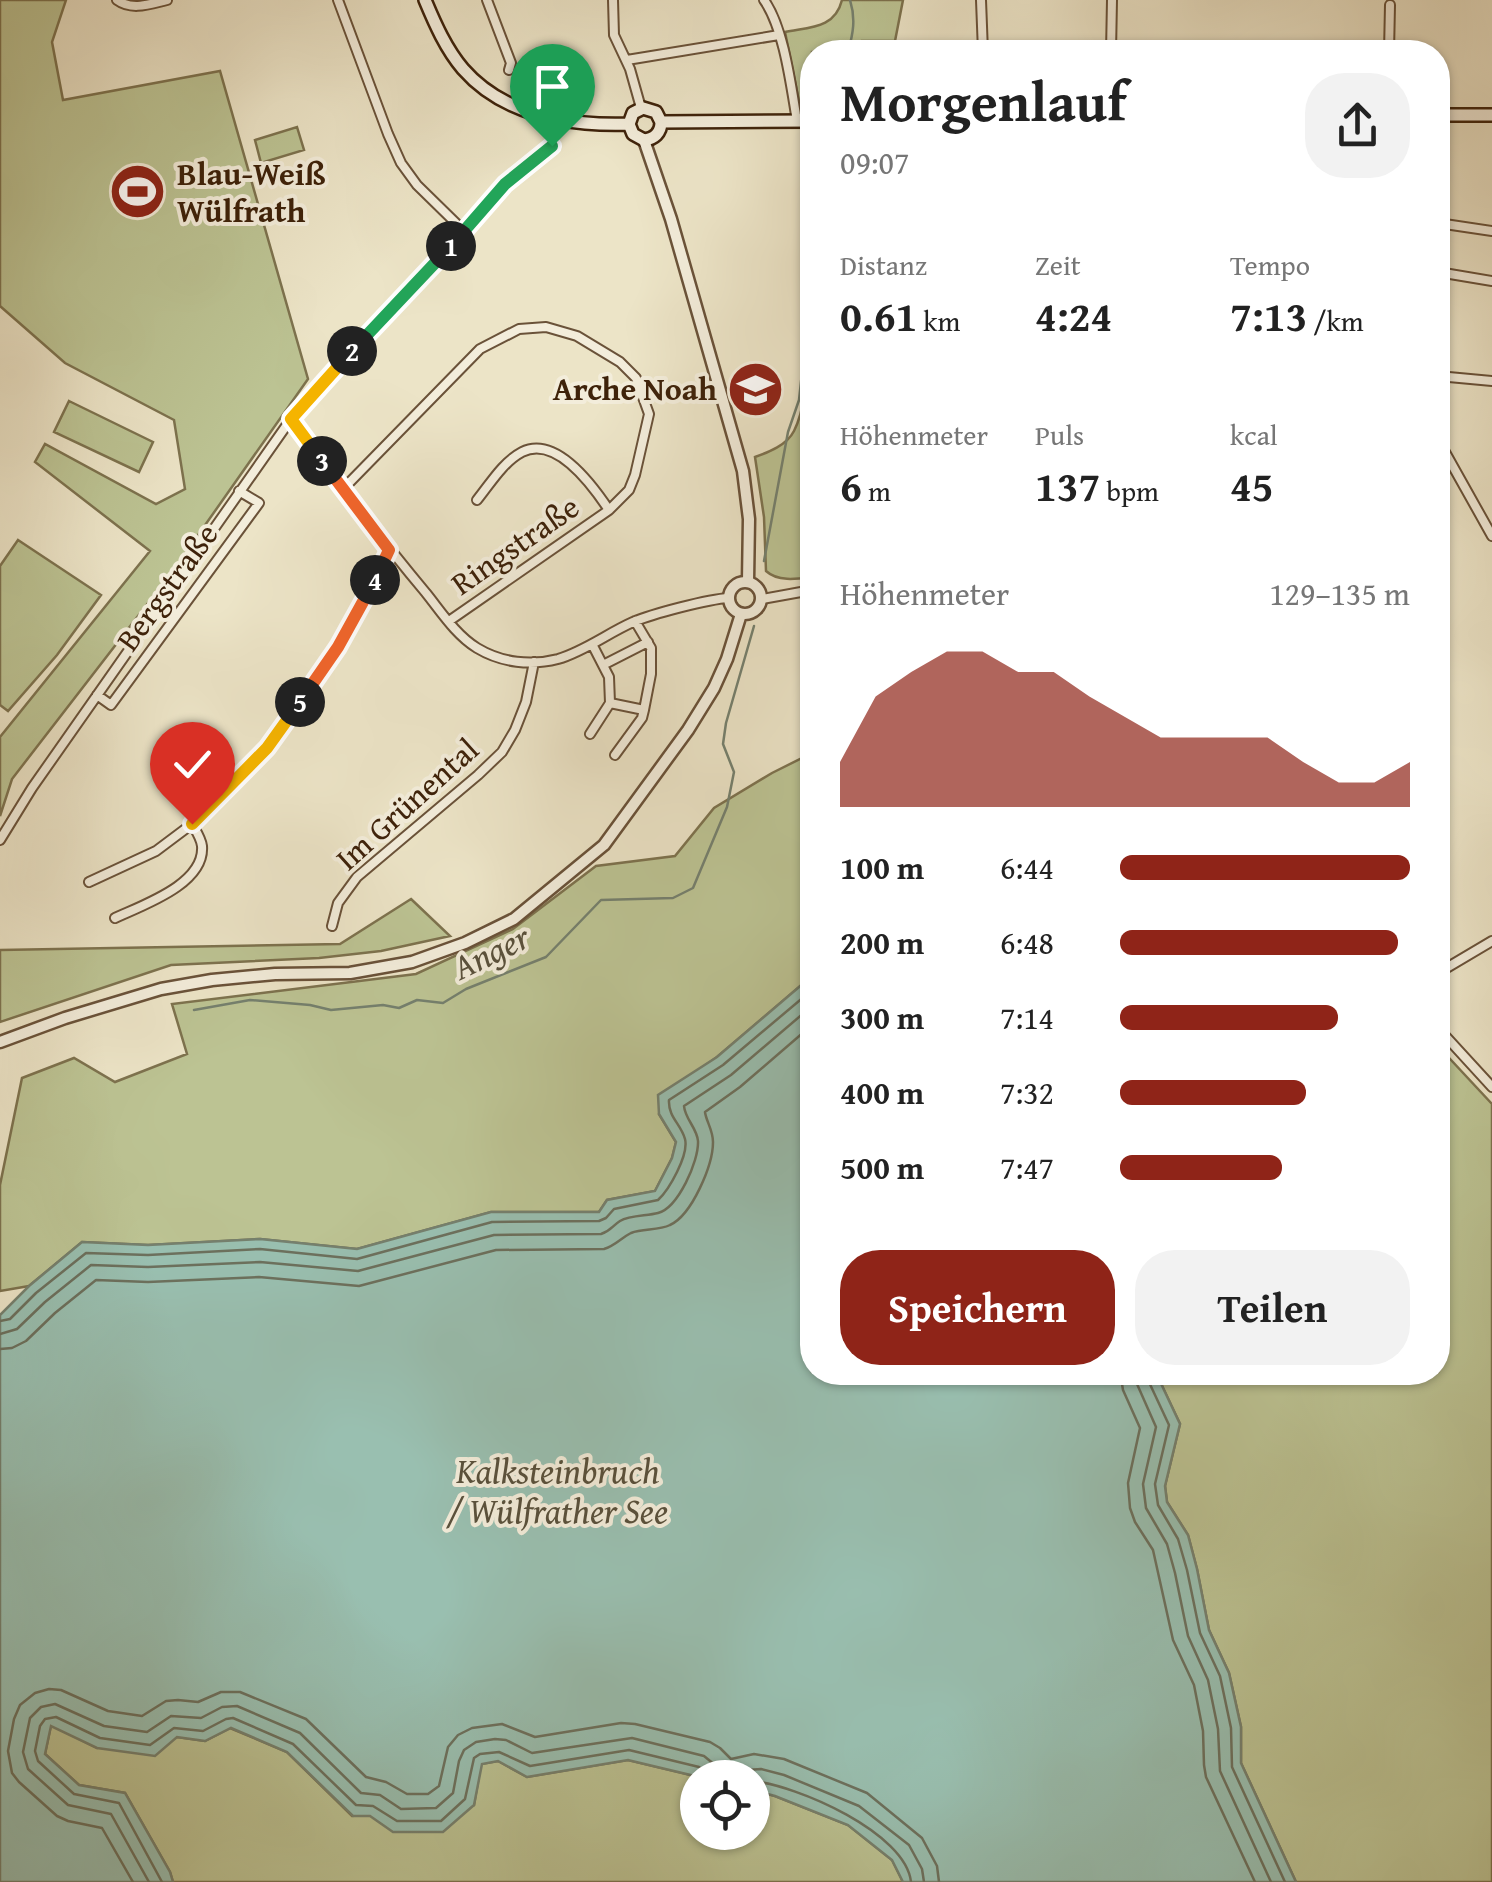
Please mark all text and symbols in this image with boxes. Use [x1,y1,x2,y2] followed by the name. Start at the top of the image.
[510,44,595,147] pin
[525,59,580,114] icon: arrive
[840,61,1126,141] text: Morgenlauf
[1305,73,1410,178] button: share
[840,139,909,186] text: 09:07
[177,150,326,234] place label: Blau-Weiß Wülfrath
[108,162,168,222] sports icon: Blau-Weiß Wülfrath
[426,221,476,271] pin: 1
[444,225,458,266] text: 1
[840,244,927,285] text: Distanz
[1035,244,1081,285] text: Zeit
[1230,244,1310,285] text: Tempo
[840,285,917,346] text: 0.61
[1035,285,1112,346] text: 4:24
[1230,285,1307,346] text: 7:13
[917,300,960,341] text: km
[1307,300,1364,341] text: /km
[327,326,377,376] pin: 2
[345,330,359,371] text: 2
[726,359,786,419] school or university icon: Arche Noah
[553,365,717,412] place label: Arche Noah
[840,414,988,455] text: Höhenmeter
[1035,414,1084,455] text: Puls
[1230,414,1278,455] text: kcal
[297,436,347,486] pin: 3
[315,440,329,481] text: 3
[840,455,862,516] text: 6
[1035,455,1100,516] text: 137
[1230,455,1274,516] text: 45
[862,470,891,511] text: m
[1100,470,1159,511] text: bpm
[441,483,588,606] street label: Ringstraße
[104,513,229,660] street label: Bergstraße
[350,555,400,605] pin: 4
[368,559,382,600] text: 4
[840,570,1009,617] text: Höhenmeter
[1269,570,1410,617] text: 129–135 m
[275,677,325,727] pin: 5
[293,681,307,722] text: 5
[150,722,235,825] pin
[325,726,489,881] street label: Im Grünental
[165,737,220,792] icon: check
[840,844,924,891] text: 100 m
[1000,844,1054,891] text: 6:44
[442,911,539,993] water label: Anger
[840,919,924,966] text: 200 m
[1000,919,1054,966] text: 6:48
[840,994,924,1041] text: 300 m
[1000,994,1054,1041] text: 7:14
[840,1069,924,1116] text: 400 m
[1000,1069,1054,1116] text: 7:32
[840,1144,924,1191] text: 500 m
[1000,1144,1054,1191] text: 7:47
[840,1250,1115,1365] button: Speichern
[1135,1250,1410,1365] button: Teilen
[446,1445,668,1536] water label: Kalksteinbruch / Wülfrather See
[680,1760,770,1850] map controls
[680,1760,770,1850] button: locate

